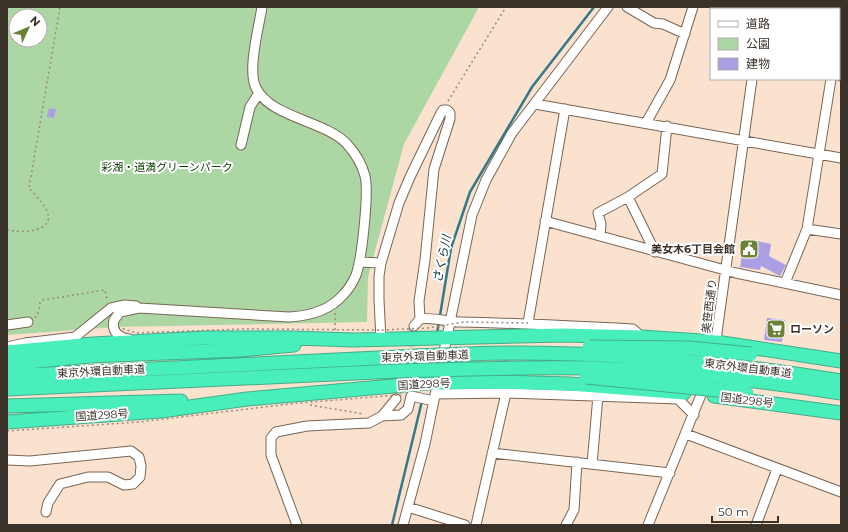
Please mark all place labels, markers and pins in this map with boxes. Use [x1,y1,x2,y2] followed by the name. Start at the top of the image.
[738,238,760,260] public building icon: 美女木6丁目会館
[651,242,735,256] place label: 美女木6丁目会館
[765,318,787,340] supermarket icon: ローソン
[790,322,834,336] place label: ローソン

